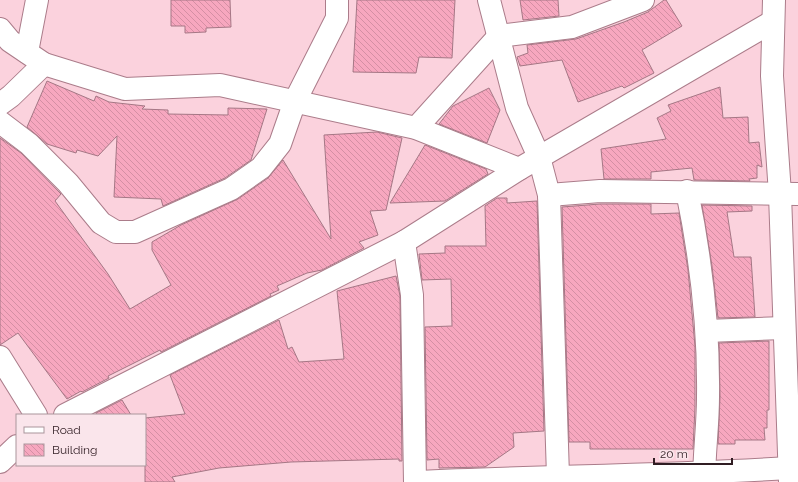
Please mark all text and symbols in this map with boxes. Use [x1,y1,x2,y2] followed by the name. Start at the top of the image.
[16,414,146,466] legend
[52,423,81,437] text: Road
[654,440,732,466] scale bar
[52,443,98,457] text: Building
[660,447,688,461] text: 20 m

